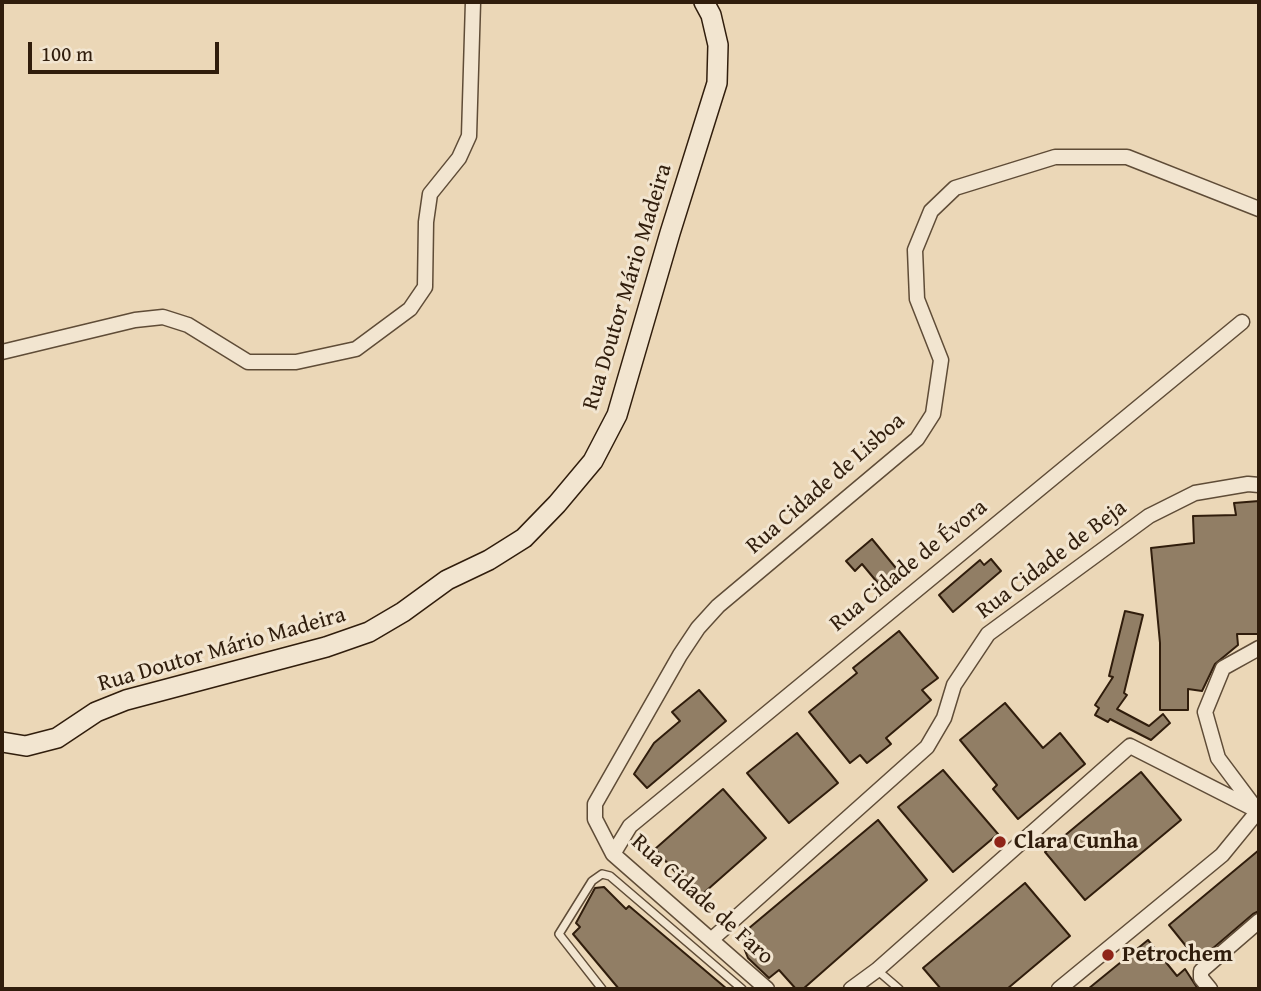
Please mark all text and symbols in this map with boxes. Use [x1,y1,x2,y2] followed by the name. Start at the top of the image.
[32,28,222,72] scale bar
[41,38,93,69] text: 100 m
[577,161,679,413] street label: Rua Doutor Mário Madeira
[741,408,911,560] street label: Rua Cidade de Lisboa
[825,494,993,638] street label: Rua Cidade de Évora
[971,495,1133,625] street label: Rua Cidade de Beja
[95,601,349,699] street label: Rua Doutor Mário Madeira
[1014,828,1138,856] place label: Clara Cunha
[625,829,779,971] street label: Rua Cidade de Faro
[992,834,1008,850] marker: Clara Cunha
[1122,941,1233,969] place label: Petrochem
[1100,947,1116,963] marker: Petrochem

